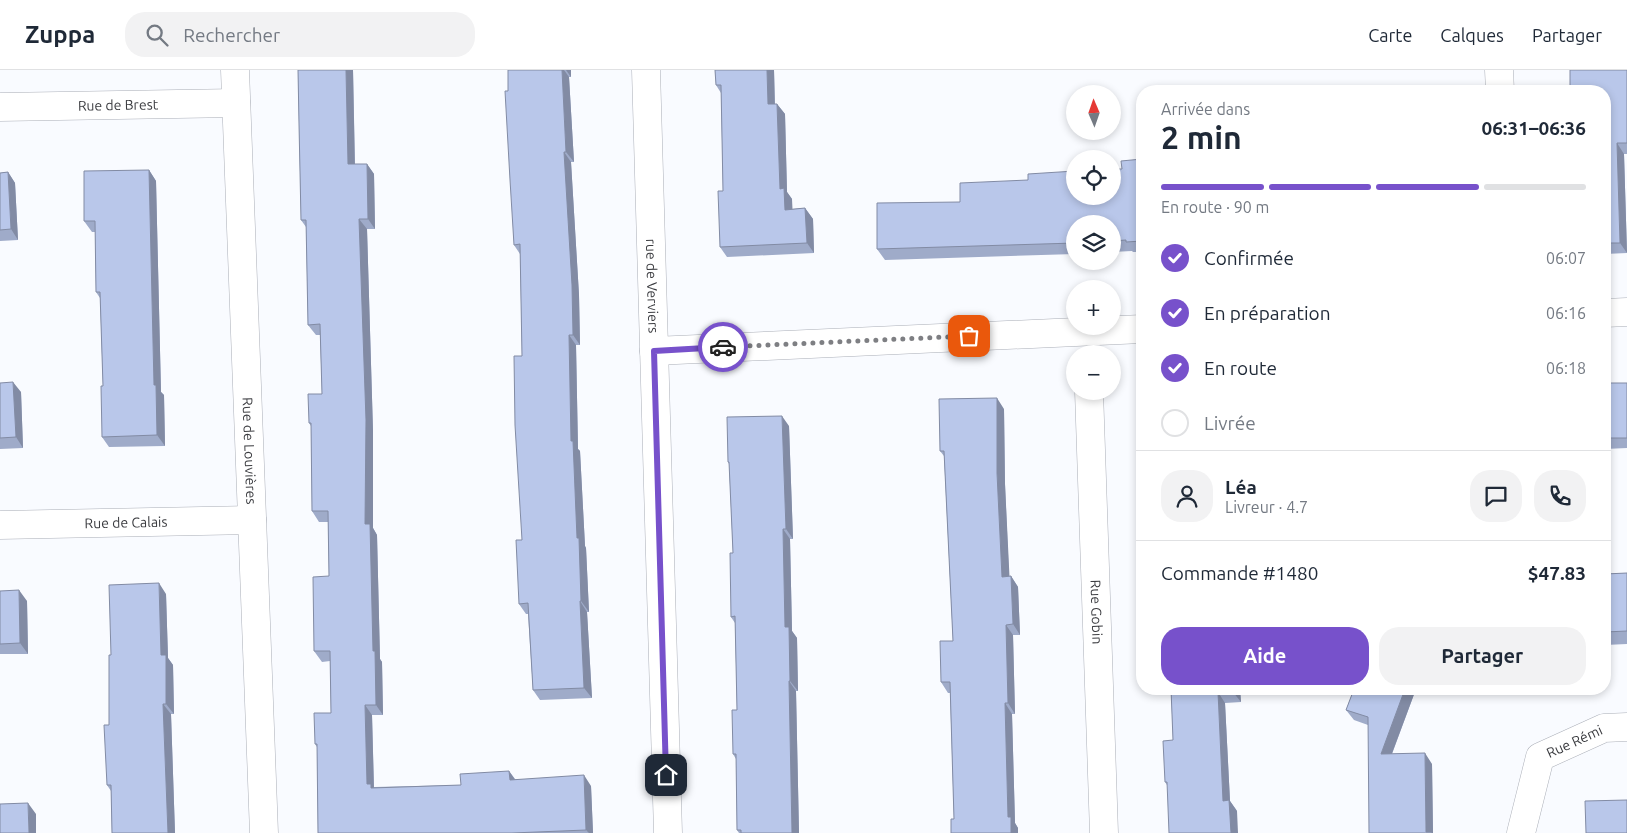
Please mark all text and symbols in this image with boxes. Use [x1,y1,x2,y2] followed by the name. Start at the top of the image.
[125,12,475,57] search box
[25,21,95,48] text: Zuppa
[143,21,171,49] icon: search
[183,24,280,46] text: Rechercher
[1368,25,1412,45] text: Carte
[1440,25,1504,45] text: Calques
[1532,25,1602,45] text: Partager
[1066,85,1121,140] north arrow
[1066,85,1121,400] map controls
[78,96,159,114] street label: Rue de Brest
[1161,100,1250,118] text: Arrivée dans
[1481,117,1586,139] text: 06:31–06:36
[1161,119,1242,155] text: 2 min
[1066,150,1121,205] button: locate
[1161,198,1269,216] text: En route · 90 m
[1066,215,1121,270] button: layers
[643,238,662,333] street label: rue de Verviers
[1161,244,1189,272] icon: check
[1204,247,1294,269] text: Confirmée
[1546,249,1586,267] text: 06:07
[1066,280,1121,335] button: +
[1161,299,1189,327] icon: check
[1204,302,1331,324] text: En préparation
[1546,304,1586,322] text: 06:16
[948,315,990,357] pin
[698,322,748,372] courier
[955,322,983,350] icon: bag
[709,333,737,361] icon: car
[1066,345,1121,400] button: −
[1161,354,1189,382] icon: check
[1204,357,1277,379] text: En route
[1546,359,1586,377] text: 06:18
[239,397,260,505] street label: Rue de Louvières
[1204,412,1256,434] text: Livrée
[1161,470,1213,522] button: person
[1470,470,1522,522] button: chat
[1534,470,1586,522] button: phone
[1225,476,1257,498] text: Léa
[1225,498,1308,516] text: Livreur · 4.7
[84,514,168,531] street label: Rue de Calais
[1161,562,1318,584] text: Commande #1480
[1528,562,1586,584] text: $47.83
[1087,579,1106,645] street label: Rue Gobin
[1161,627,1369,685] button: Aide
[1379,627,1586,685] button: Partager
[1544,722,1605,761] street label: Rue Rémi
[645,754,687,796] pin
[652,761,680,789] icon: home

